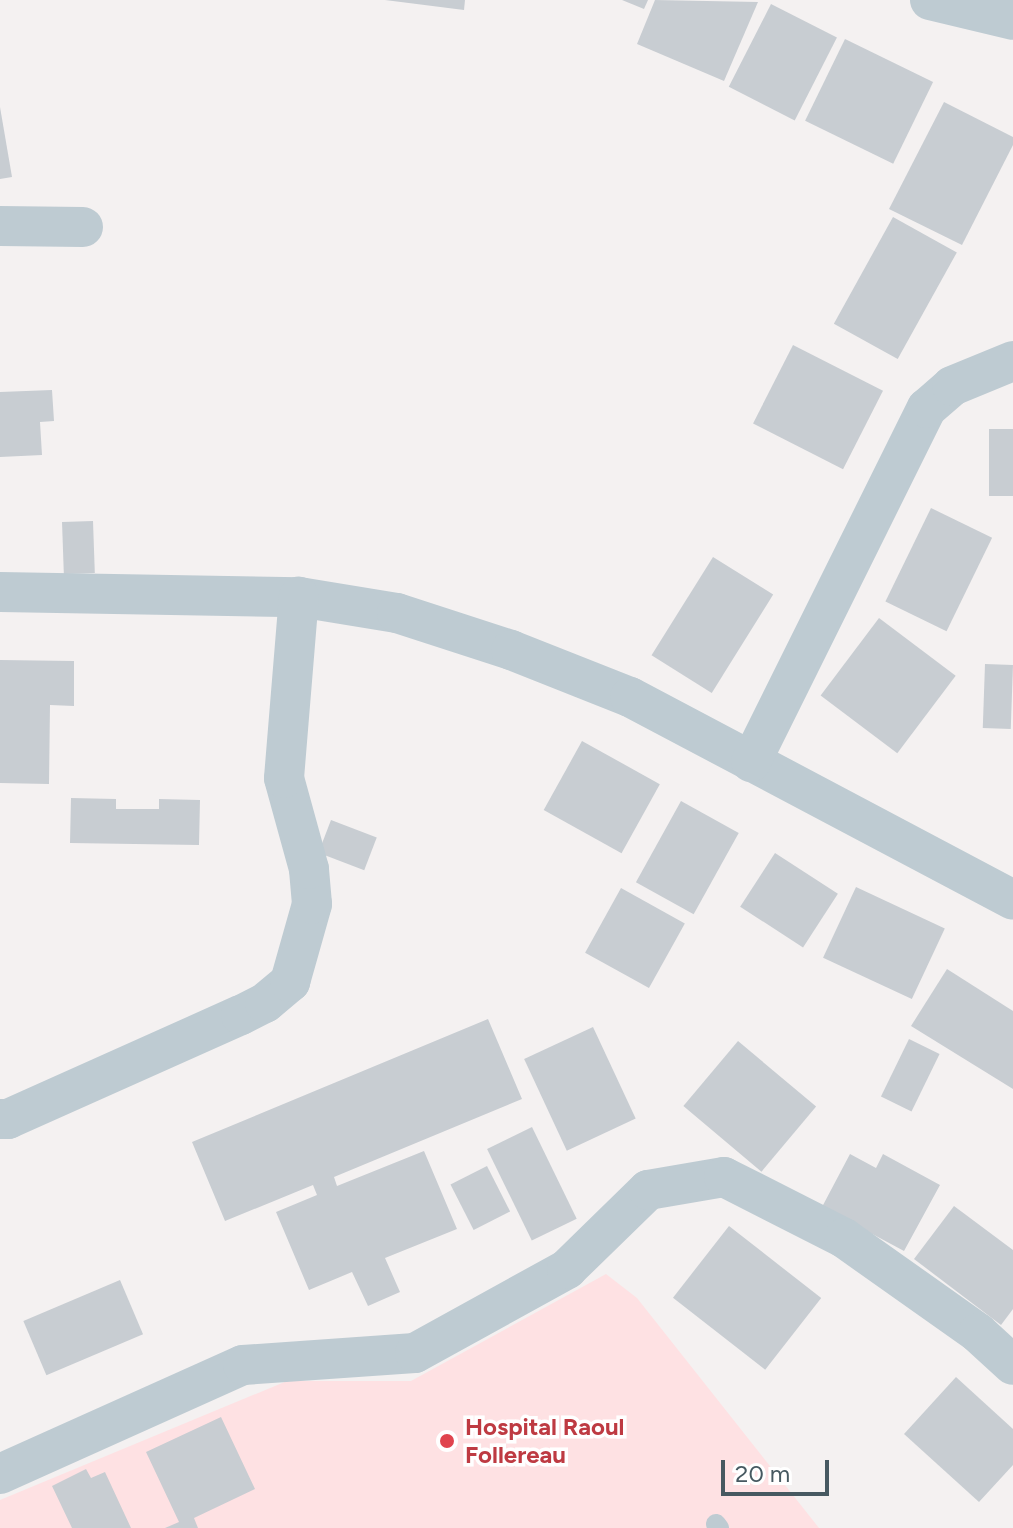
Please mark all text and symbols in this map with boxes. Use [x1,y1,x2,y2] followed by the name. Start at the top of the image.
[465,1413,624,1469] place label: Hospital Raoul Follereau
[436,1430,458,1452] marker: Hospital Raoul Follereau
[725,1444,833,1494] scale bar
[735,1459,790,1488] text: 20 m

